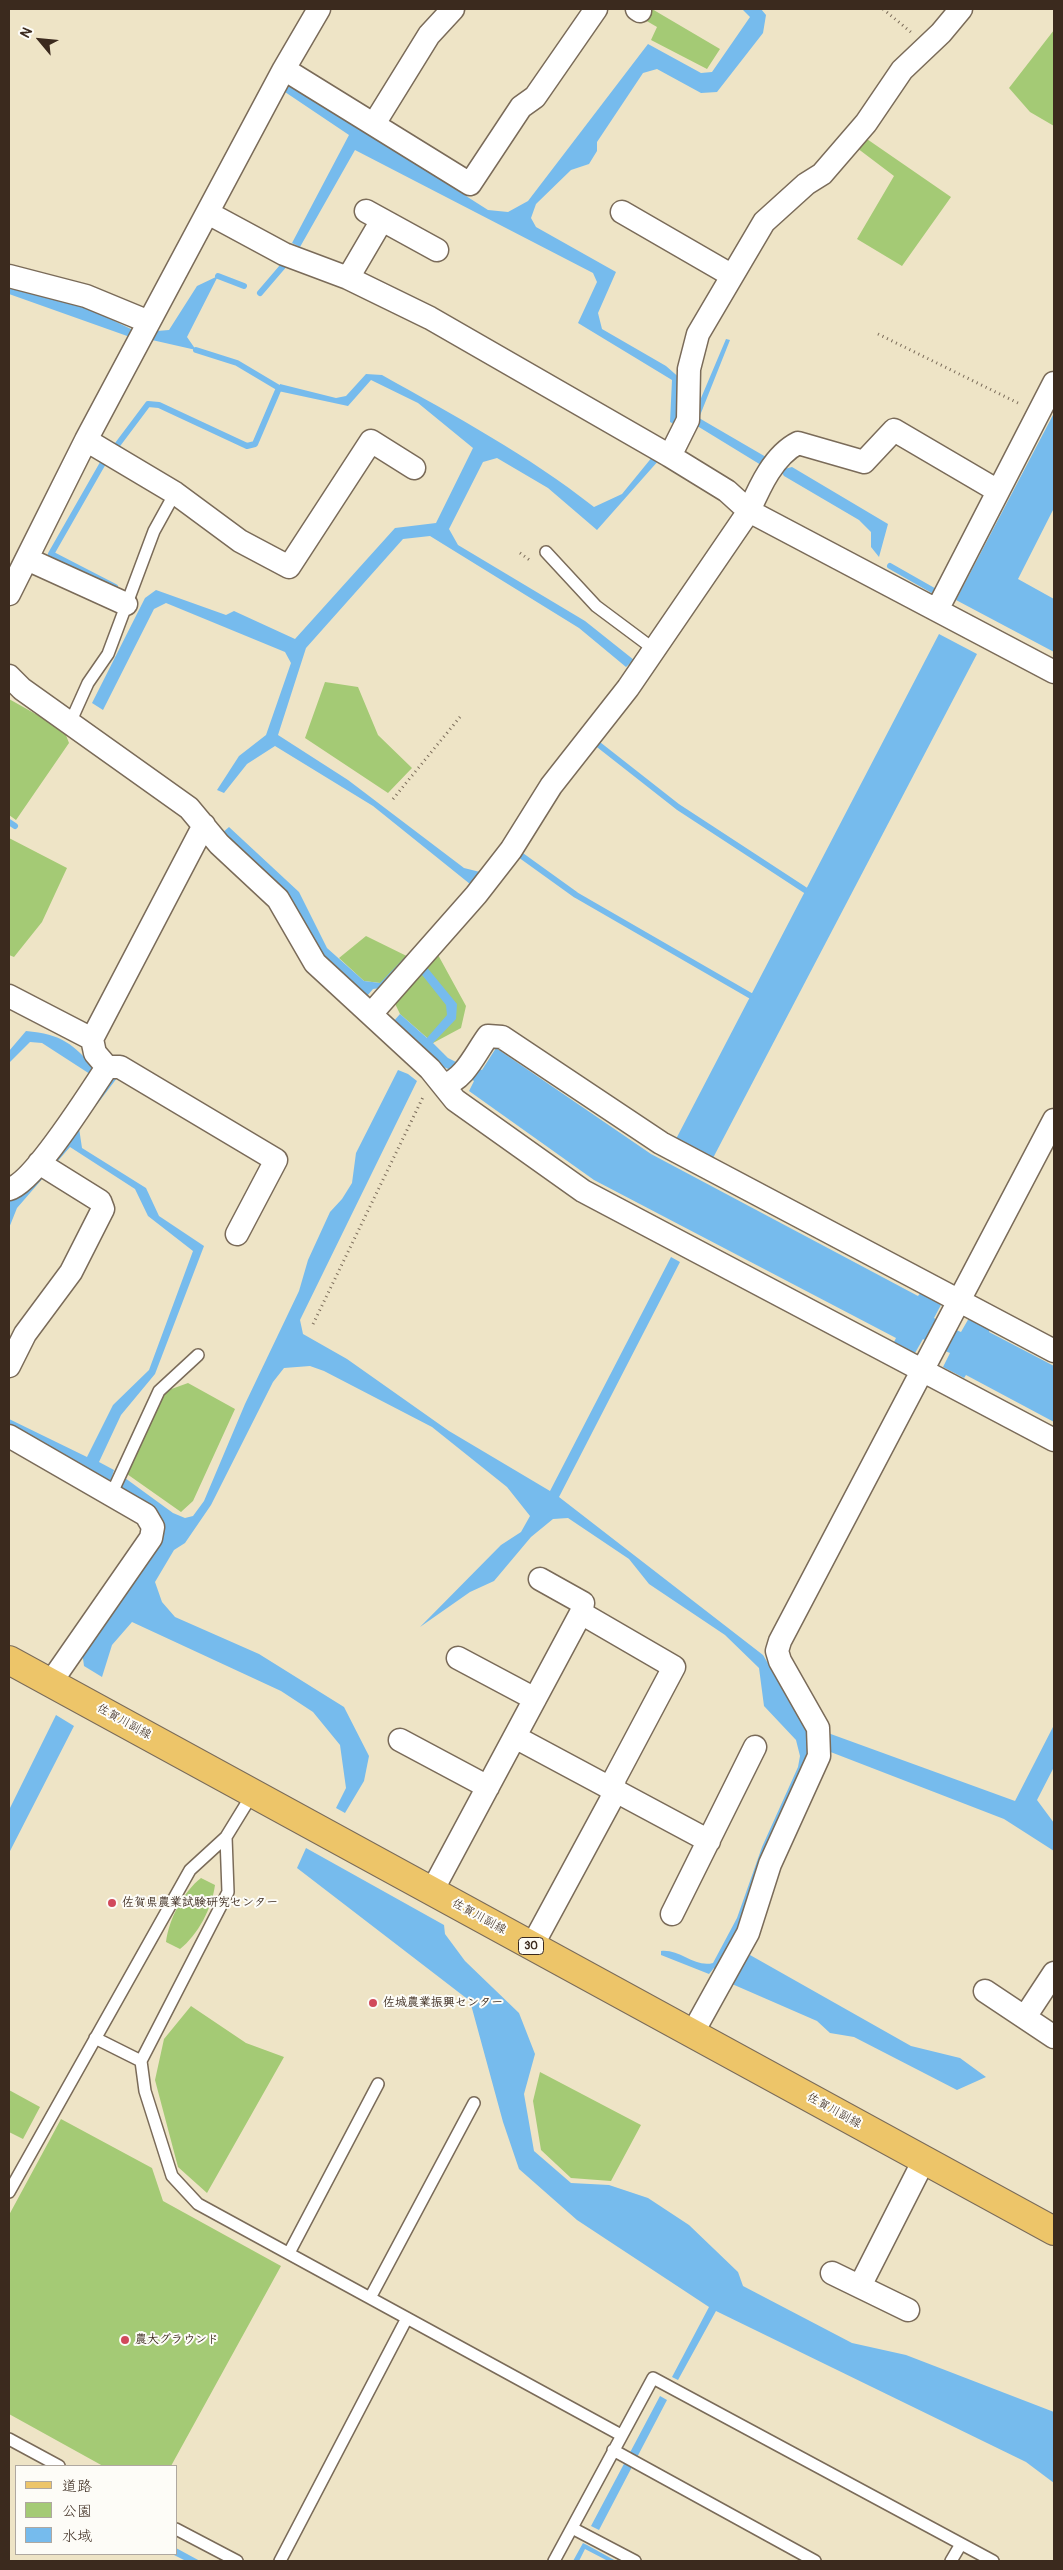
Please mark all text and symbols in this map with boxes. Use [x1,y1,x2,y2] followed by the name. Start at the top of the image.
[15,15,65,65] north arrow
[17,25,36,41] text: N
[94,1701,154,1743] street label: 佐賀川副線
[122,1896,278,1910] place label: 佐賀県農業試験研究センター
[449,1896,509,1938] street label: 佐賀川副線
[106,1897,118,1909] marker: 佐賀県農業試験研究センター
[518,1938,544,1954] road number: 30
[383,1996,503,2010] place label: 佐城農業振興センター
[367,1997,379,2009] marker: 佐城農業振興センター
[804,2090,864,2132] street label: 佐賀川副線
[135,2333,219,2347] place label: 農大グラウンド
[119,2334,131,2346] marker: 農大グラウンド
[15,2465,178,2555] legend
[62,2477,92,2496] text: 道路
[62,2502,92,2521] text: 公園
[62,2527,92,2546] text: 水域

